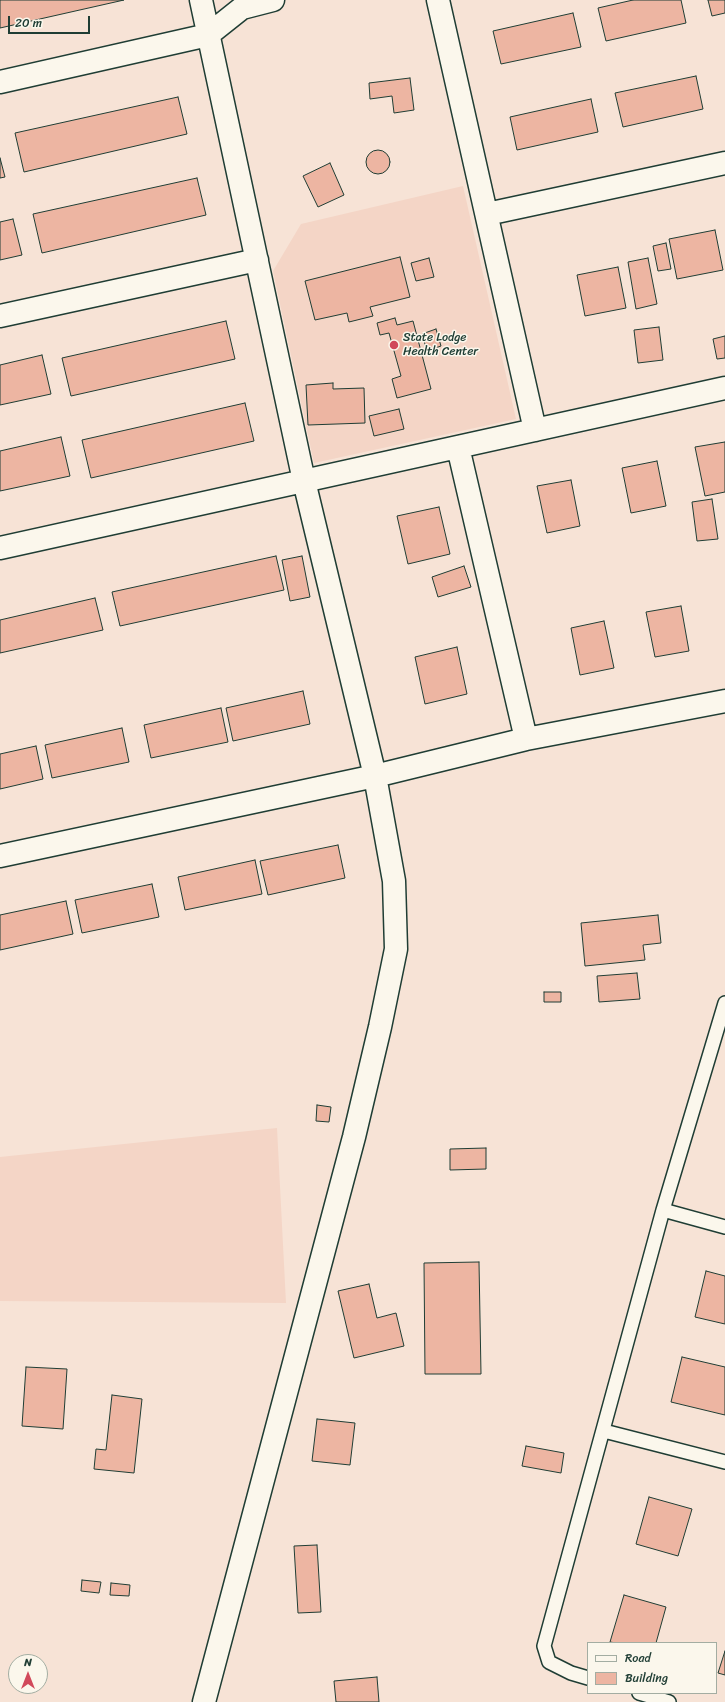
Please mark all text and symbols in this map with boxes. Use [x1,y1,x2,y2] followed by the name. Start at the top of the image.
[10,8,92,34] scale bar
[15,12,42,34] text: 20 m
[403,331,478,359] place label: State Lodge Health Center
[388,339,400,351] marker: State Lodge Health Center
[587,1642,717,1694] legend
[625,1647,651,1669] text: Road
[24,1653,32,1672] text: N
[8,1654,48,1694] north arrow
[625,1667,668,1689] text: Building

